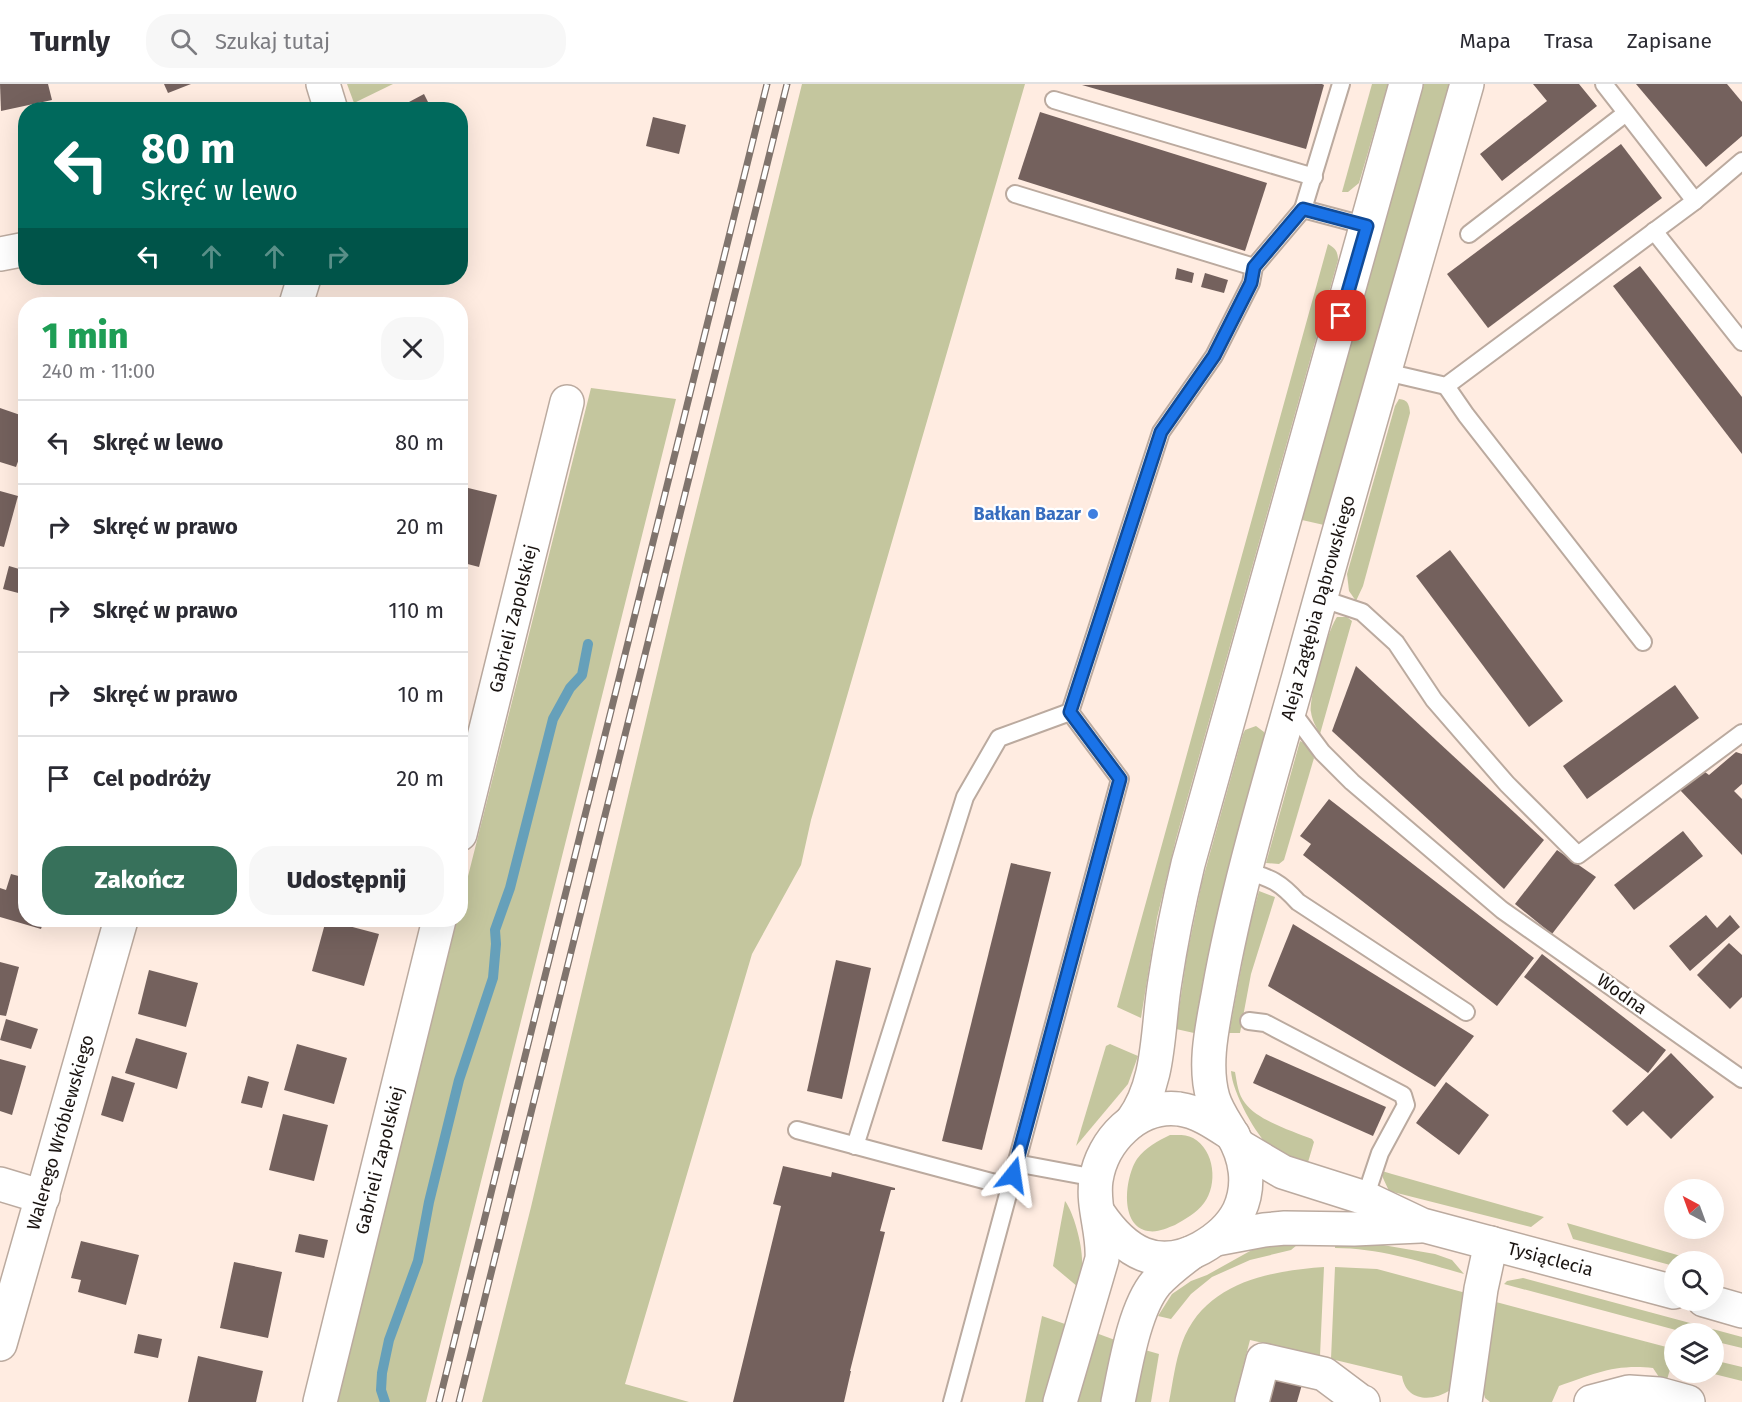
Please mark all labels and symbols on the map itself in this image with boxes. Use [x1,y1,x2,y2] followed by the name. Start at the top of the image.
[1315,290,1366,341] pin
[1276,493,1360,723] street label: Aleja Zagłębia Dąbrowskiego
[974,503,1082,525] place label: Bałkan Bazar
[1086,507,1100,521] marker: Bałkan Bazar
[484,542,542,695] street label: Gabrieli Zapolskiej
[1593,969,1651,1019] street label: Wodna
[22,1032,99,1233] street label: Walerego Wróblewskiego
[351,1084,409,1237] street label: Gabrieli Zapolskiej
[981,1143,1045,1207] position arrow
[1664,1179,1724,1239] north arrow
[1505,1237,1596,1281] street label: Tysiąclecia

